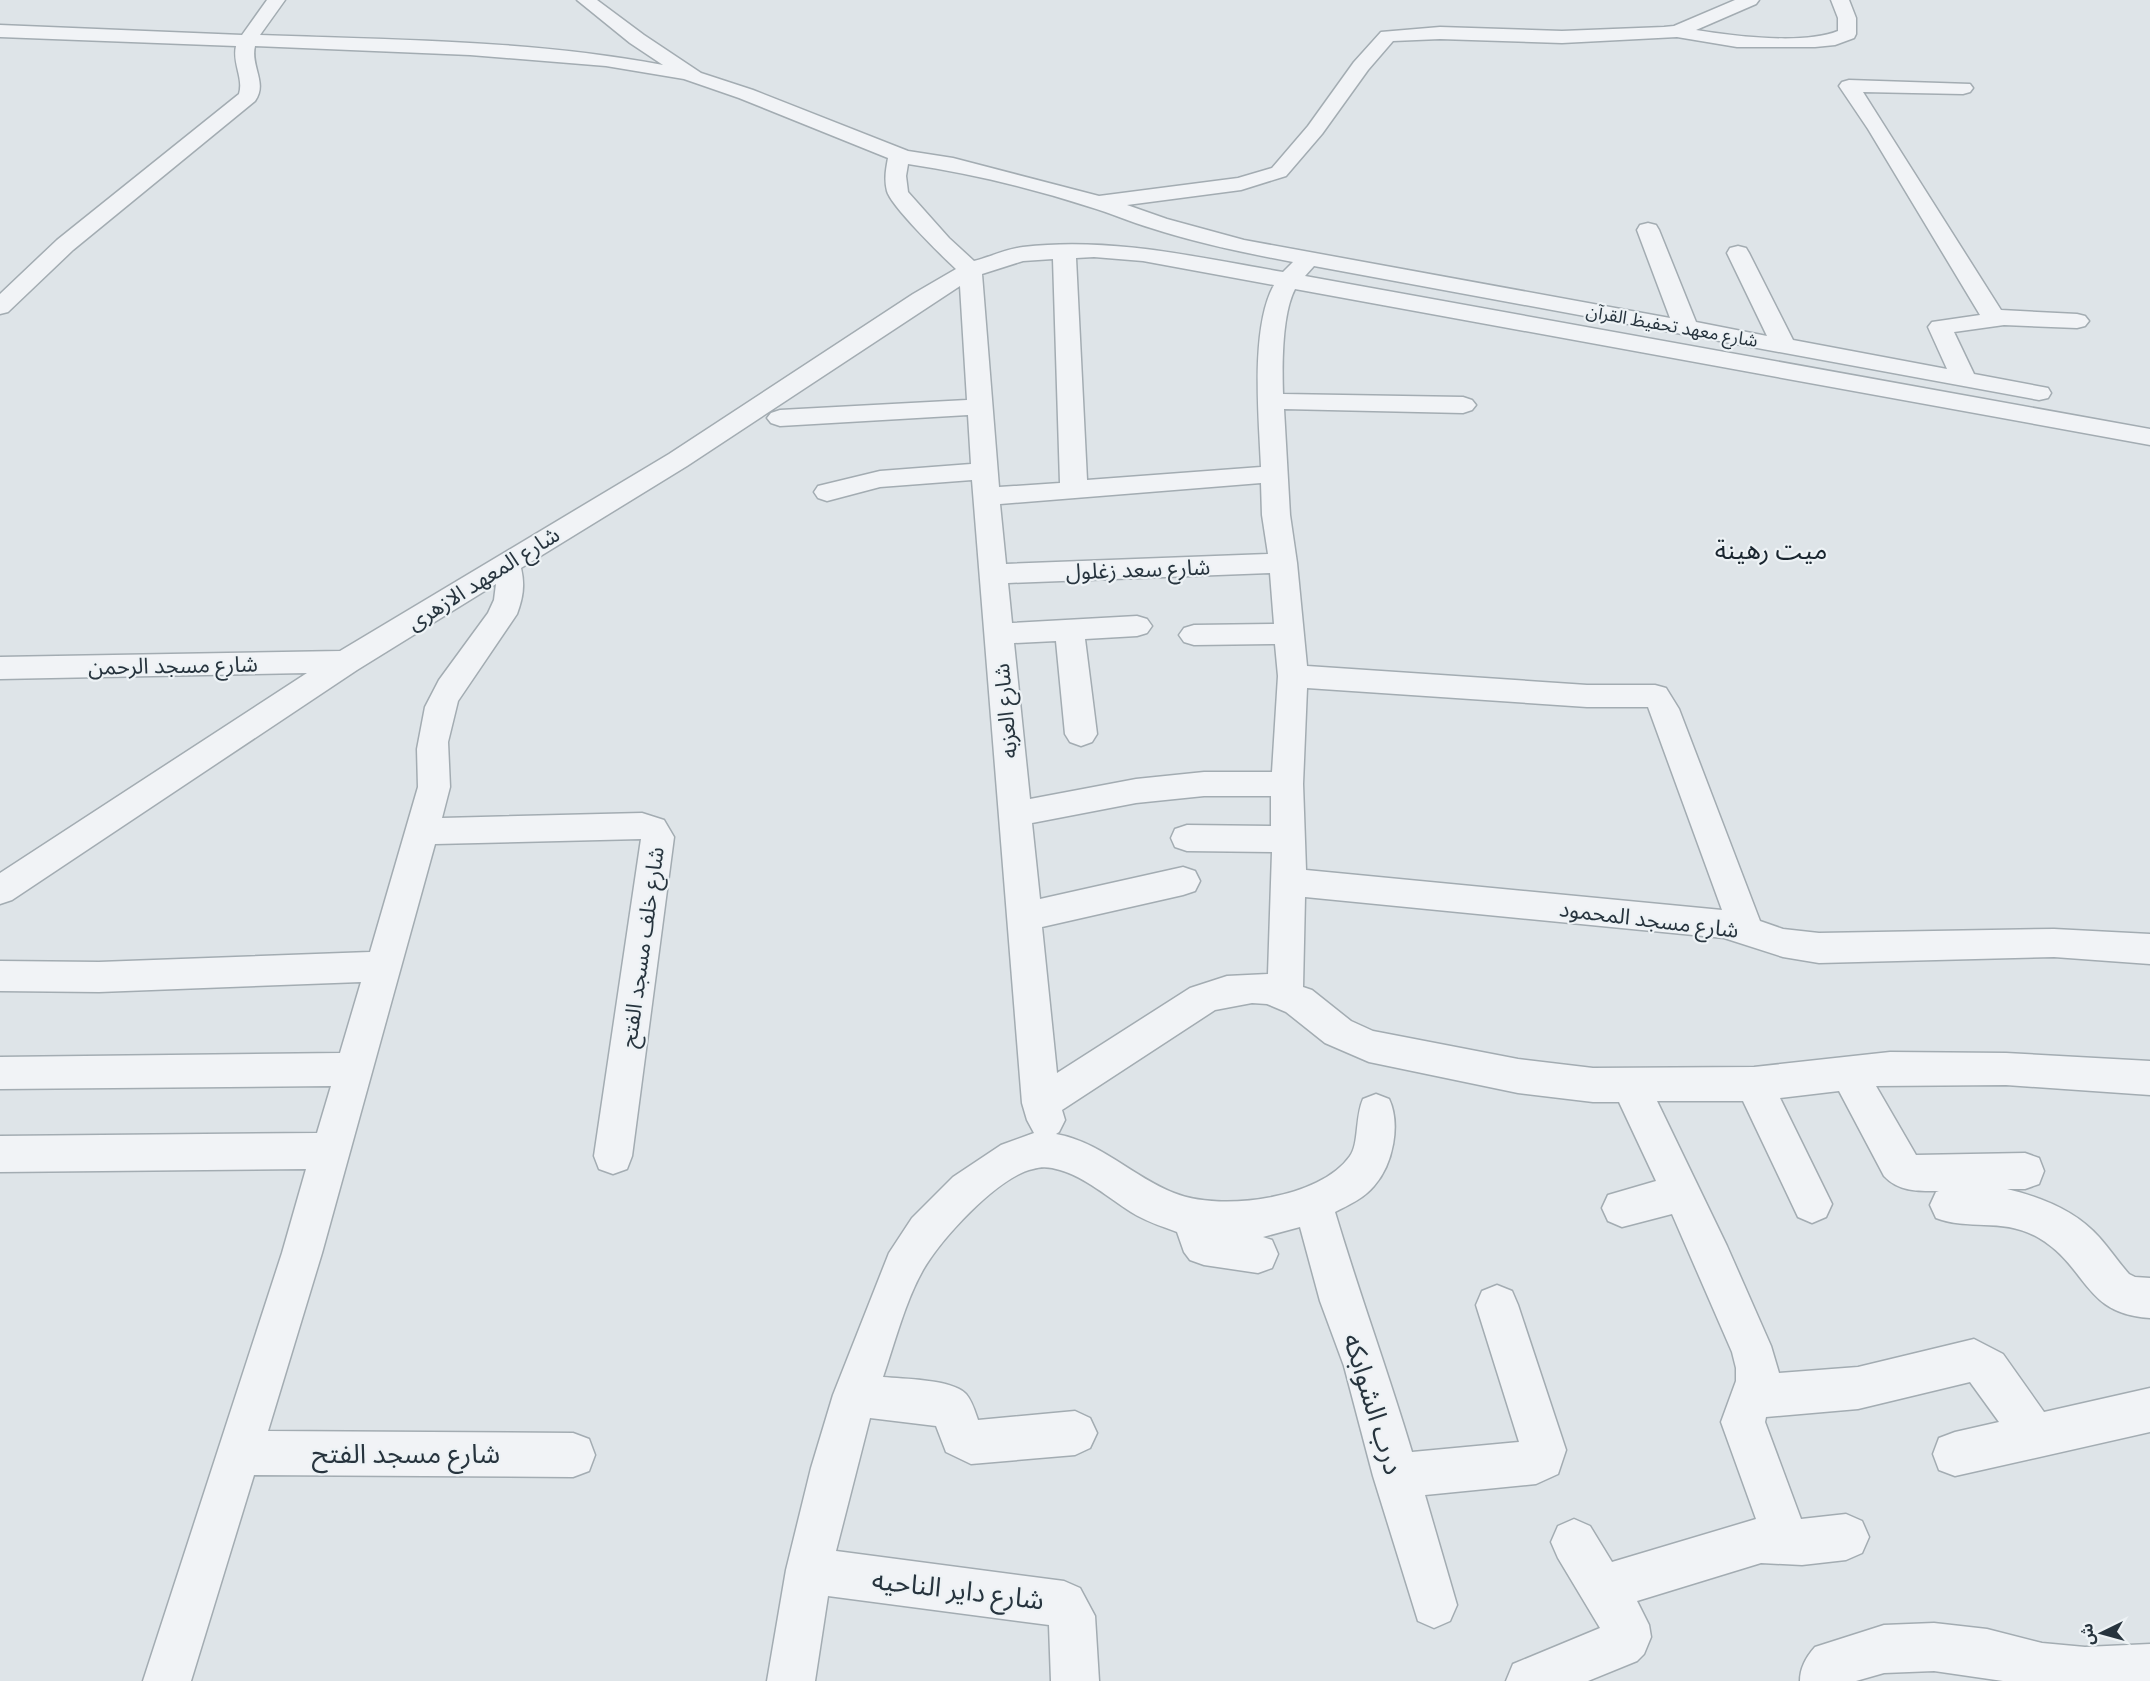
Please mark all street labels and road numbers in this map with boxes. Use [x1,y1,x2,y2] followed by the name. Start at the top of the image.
[1584,300,1760,355] street label: شارع معهد تحفيظ القرآن
[403,522,566,639] street label: شارع المعهد الازهرى
[1065,554,1211,589] street label: شارع سعد زغلول
[88,652,258,683] street label: شارع مسجد الرحمن
[989,662,1026,759] street label: شارع العزبه
[616,845,673,1050] street label: شارع خلف مسجد الفتح
[1557,896,1740,947] street label: شارع مسجد المحمود
[1336,1330,1410,1478] street label: درب الشوابكه
[312,1438,500,1474] street label: شارع مسجد الفتح
[870,1564,1046,1620] street label: شارع داير الناحيه

